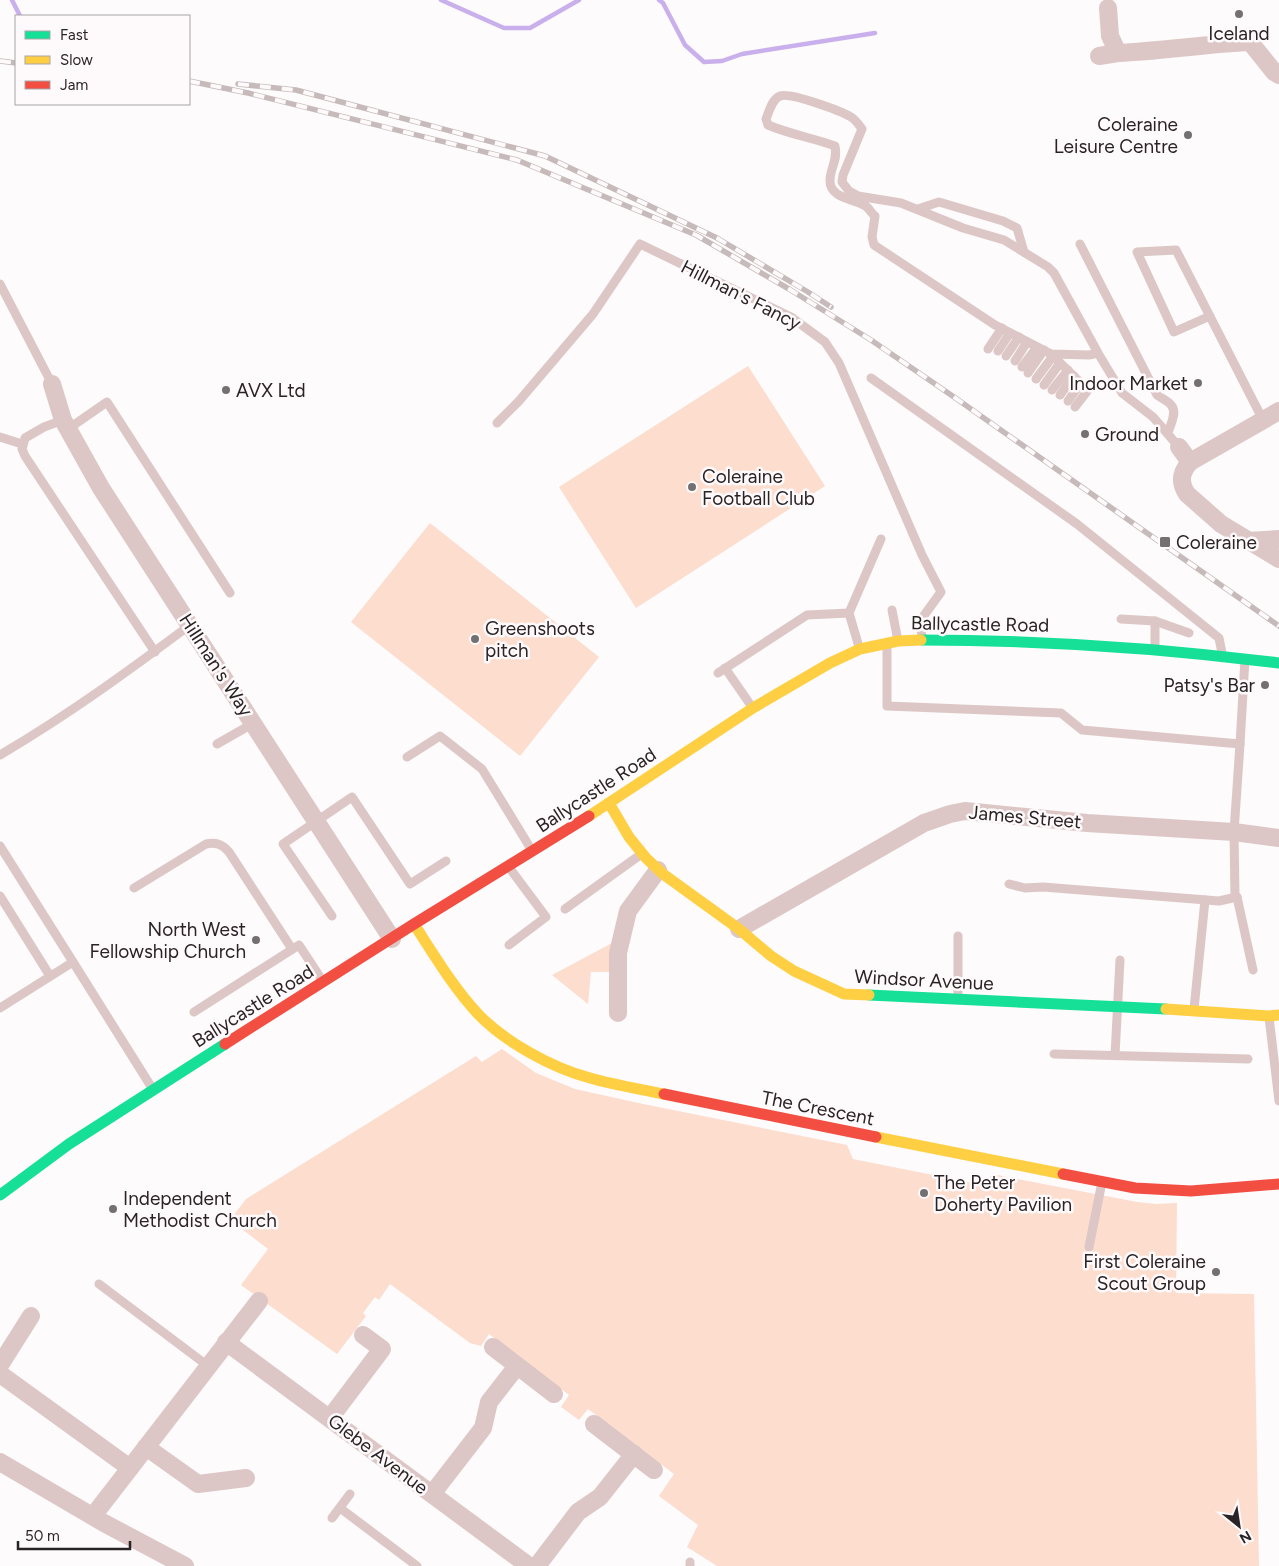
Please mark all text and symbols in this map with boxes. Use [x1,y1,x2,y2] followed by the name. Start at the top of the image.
[1233,8,1245,20] marker: Iceland
[15,15,190,105] legend
[1208,22,1270,45] place label: Iceland
[60,26,89,44] text: Fast
[60,51,93,69] text: Slow
[60,76,88,94] text: Jam
[1054,113,1178,158] place label: Coleraine Leisure Centre
[1182,129,1194,141] marker: Coleraine Leisure Centre
[677,255,805,335] street label: Hillman's Fancy
[1069,372,1188,395] place label: Indoor Market
[1192,377,1204,389] marker: Indoor Market
[236,379,306,402] place label: AVX Ltd
[220,384,232,396] marker: AVX Ltd
[1095,423,1159,446] place label: Ground
[1079,428,1091,440] marker: Ground
[702,465,815,510] place label: Coleraine Football Club
[686,481,698,493] marker: Coleraine Football Club
[1176,531,1257,554] place label: Coleraine
[1158,535,1172,549] marker: Coleraine
[174,609,258,721] street label: Hillman's Way
[911,611,1049,637] street label: Ballycastle Road
[485,617,595,662] place label: Greenshoots pitch
[469,633,481,645] marker: Greenshoots pitch
[1163,674,1256,697] place label: Patsy's Bar
[1259,679,1271,691] marker: Patsy's Bar
[532,743,660,837] street label: Ballycastle Road
[968,801,1082,833] street label: James Street
[89,918,246,963] place label: North West Fellowship Church
[250,934,262,946] marker: North West Fellowship Church
[188,960,318,1052] street label: Ballycastle Road
[854,965,994,995] street label: Windsor Avenue
[760,1086,876,1130] street label: The Crescent
[934,1171,1072,1216] place label: The Peter Doherty Pavilion
[123,1187,277,1232] place label: Independent Methodist Church
[918,1187,930,1199] marker: The Peter Doherty Pavilion
[107,1203,119,1215] marker: Independent Methodist Church
[1083,1250,1206,1295] place label: First Coleraine Scout Group
[1210,1266,1222,1278] marker: First Coleraine Scout Group
[323,1409,433,1499] street label: Glebe Avenue
[1214,1501,1264,1551] north arrow
[18,1518,130,1550] scale bar
[25,1527,60,1545] text: 50 m
[1236,1527,1254,1547] text: N

